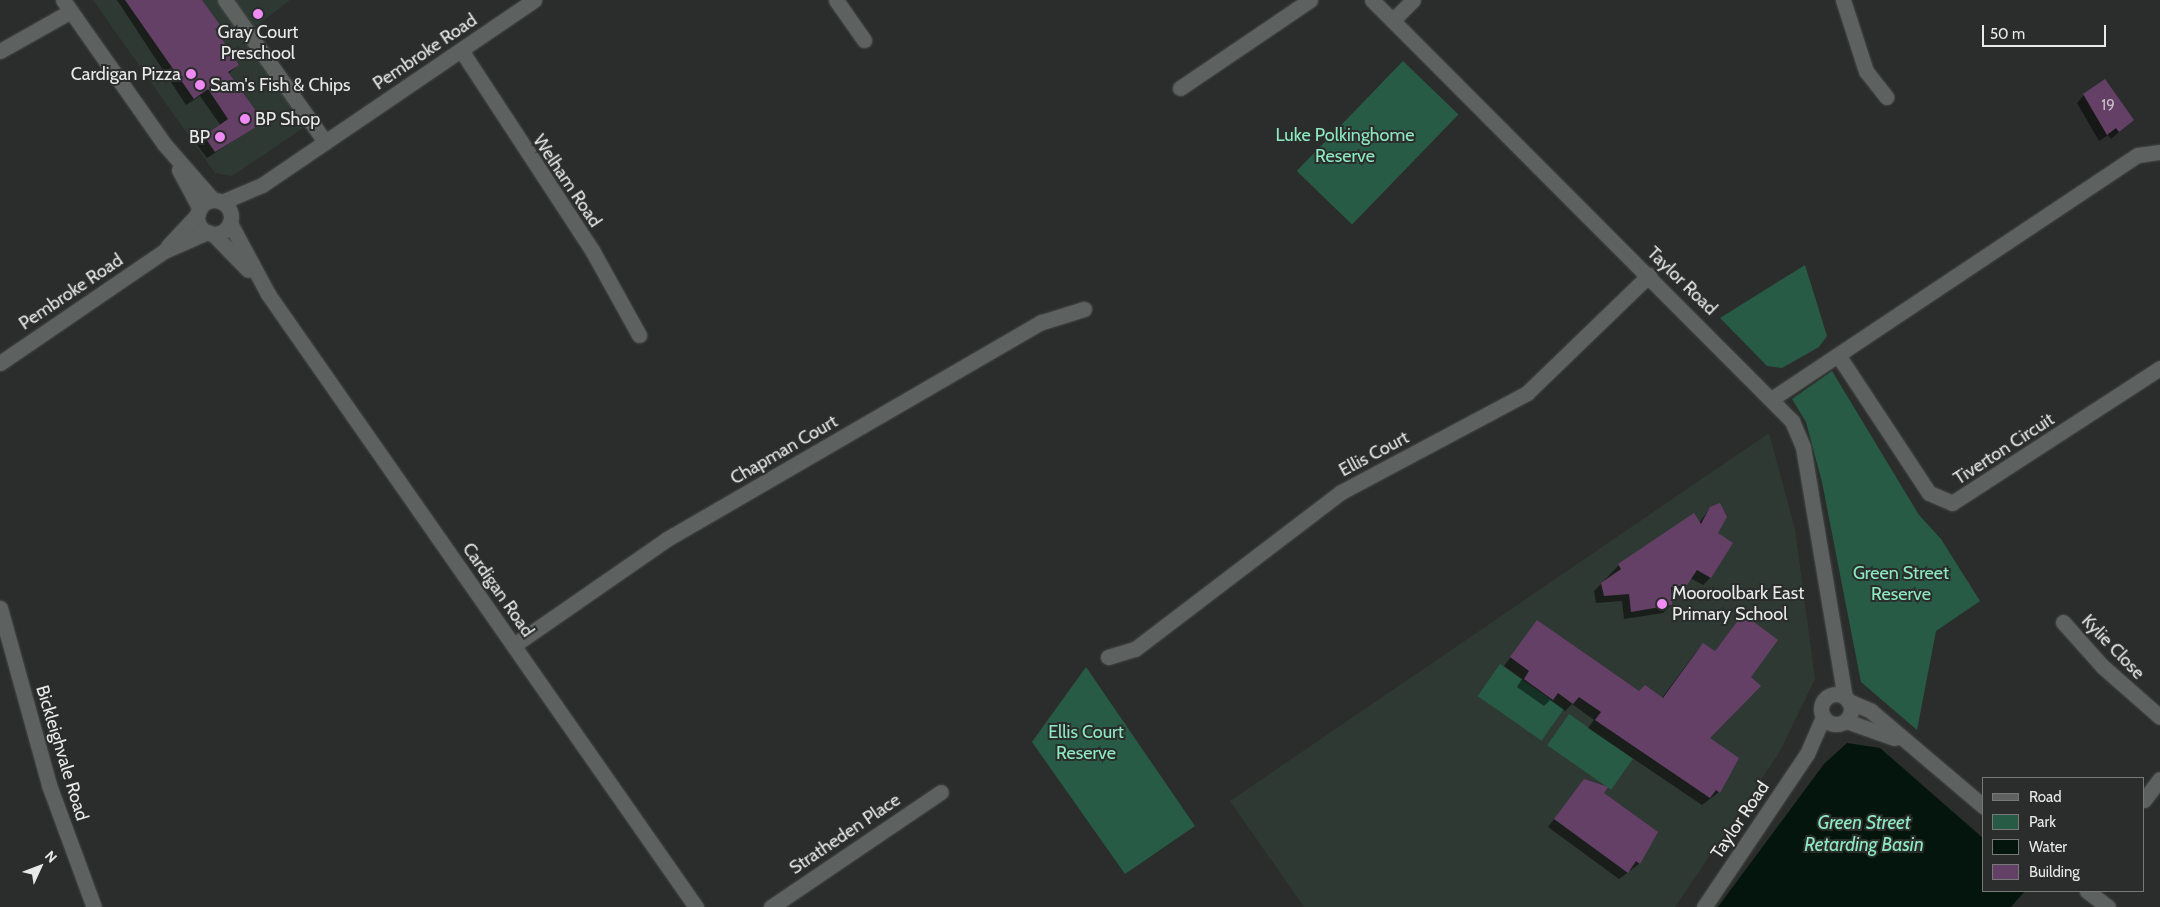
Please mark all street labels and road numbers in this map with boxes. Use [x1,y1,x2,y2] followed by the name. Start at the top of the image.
[369,9,481,95] street label: Pembroke Road
[528,131,606,231] street label: Welham Road
[1643,242,1721,320] street label: Taylor Road
[15,249,127,335] street label: Pembroke Road
[1950,409,2058,489] street label: Tiverton Circuit
[727,411,841,489] street label: Chapman Court
[1336,427,1412,481] street label: Ellis Court
[458,539,538,641] street label: Cardigan Road
[2077,610,2149,684] street label: Kylie Close
[31,683,93,823] street label: Bickleighvale Road
[1706,777,1774,863] street label: Taylor Road
[785,789,905,879] street label: Stratheden Place

